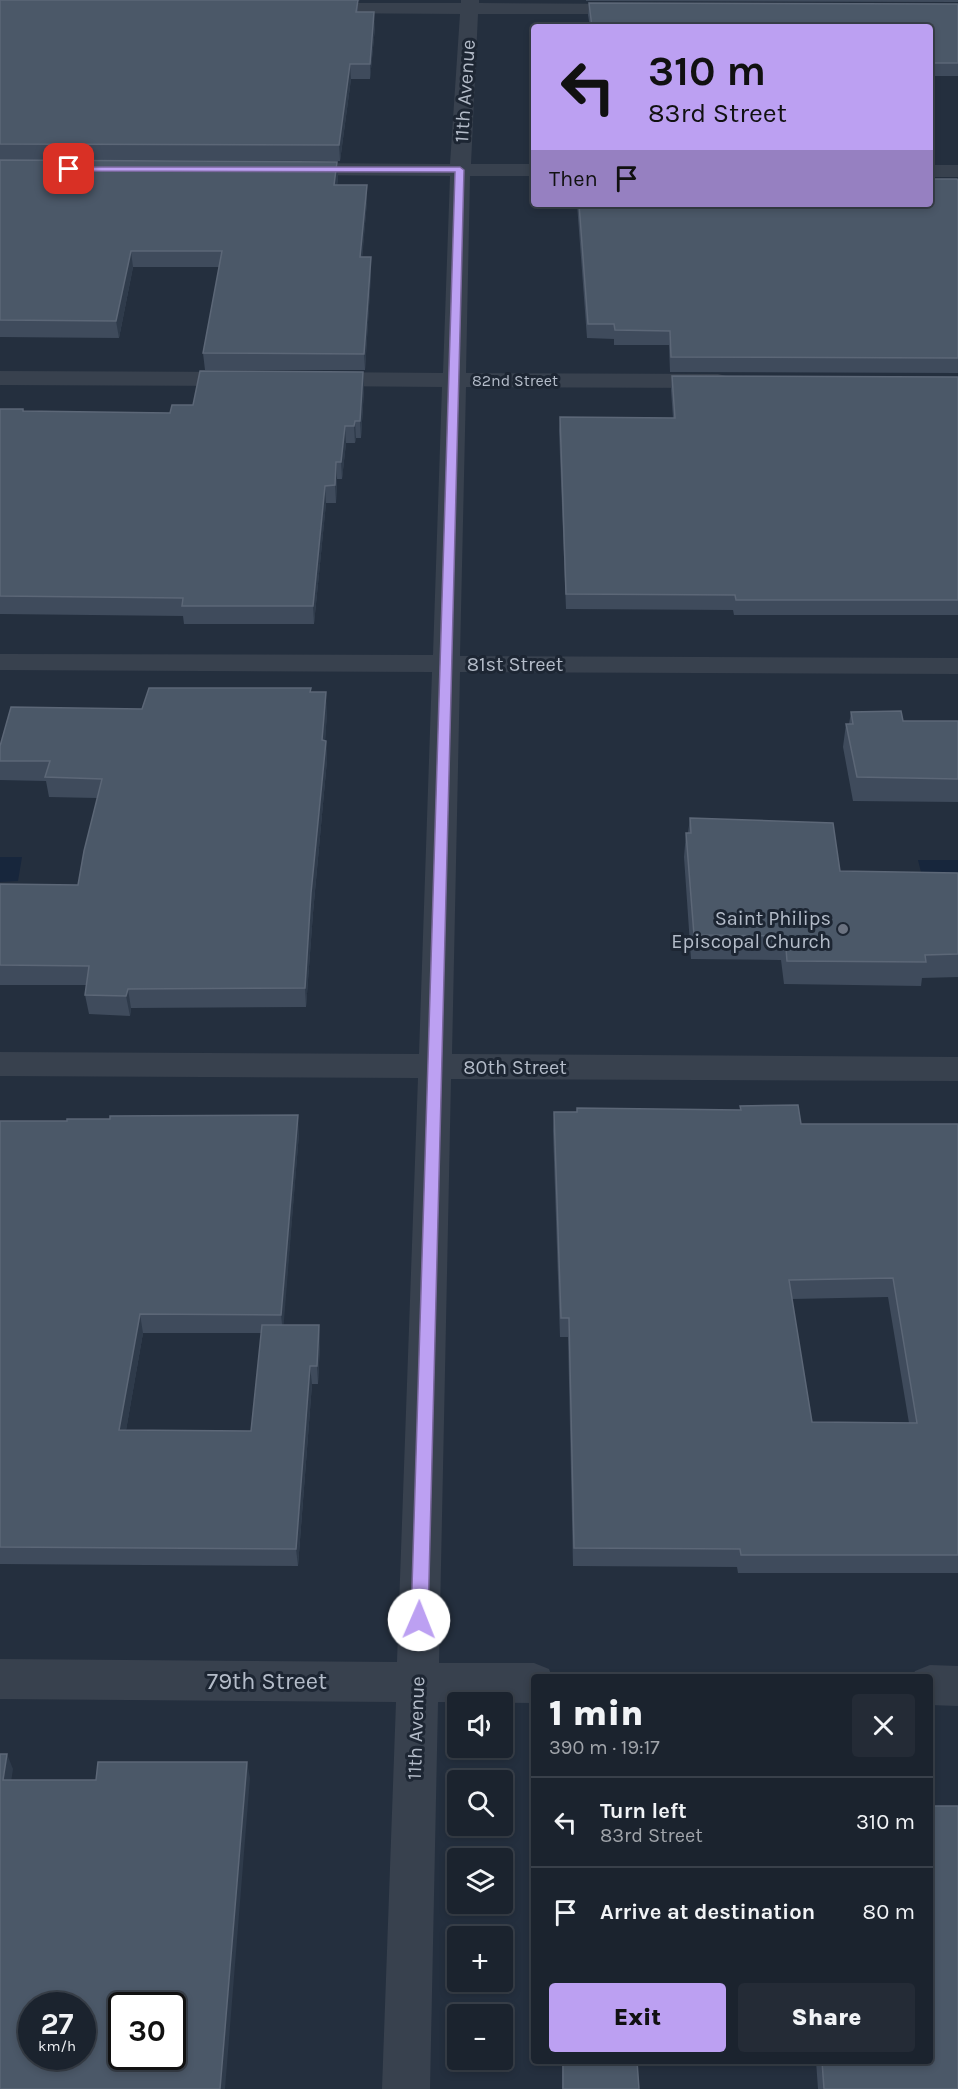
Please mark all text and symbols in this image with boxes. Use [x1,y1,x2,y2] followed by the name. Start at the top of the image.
[450,39,480,143] street label: 11th Avenue
[648,46,766,96] text: 310 m
[549,48,627,126] icon: left
[648,97,787,129] text: 83rd Street
[43,143,94,194] pin
[52,152,85,185] icon: arrive
[610,162,643,195] icon: arrive
[549,166,598,192] text: Then
[472,371,558,390] street label: 82nd Street
[467,653,564,676] street label: 81st Street
[671,907,831,953] place label: Saint Philips Episcopal Church
[836,922,850,936] marker: Saint Philips Episcopal Church
[463,1056,567,1079] street label: 80th Street
[387,1588,451,1652] position arrow
[207,1667,327,1695] street label: 79th Street
[403,1676,429,1780] street label: 11th Avenue
[447,1692,513,2070] map controls
[447,1692,513,1758] button: sound
[549,1692,643,1734] text: 1 min
[852,1694,915,1757] button: close
[549,1736,660,1759] text: 390 m · 19:17
[447,1770,513,1836] button: search
[600,1798,687,1824] text: Turn left
[549,1806,582,1839] icon: left
[856,1809,915,1835] text: 310 m
[600,1824,703,1847] text: 83rd Street
[447,1848,513,1914] button: layers
[549,1896,582,1929] icon: arrive
[600,1899,815,1925] text: Arrive at destination
[863,1899,915,1925] text: 80 m
[447,1926,513,1992] button: +
[549,1983,726,2052] button: Exit
[738,1983,915,2052] button: Share
[108,1992,186,2070] speed limit sign: 30
[447,2004,513,2070] button: −
[40,2006,74,2042] text: 27
[38,2037,76,2055] text: km/h

